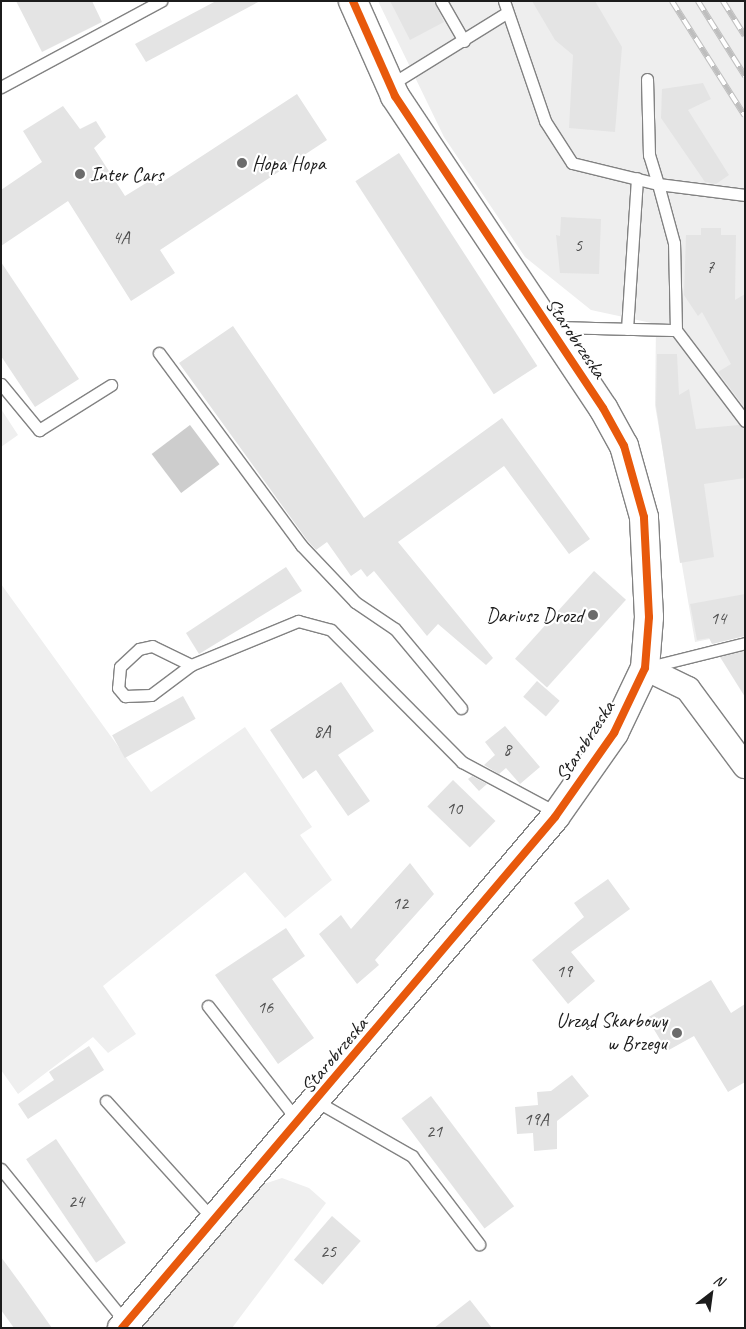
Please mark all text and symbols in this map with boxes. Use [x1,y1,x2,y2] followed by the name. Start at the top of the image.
[252,151,325,175] place label: Hopa Hopa
[236,157,248,169] marker: Hopa Hopa
[90,162,164,186] place label: Inter Cars
[74,168,86,180] marker: Inter Cars
[112,226,130,248] house number: 4A
[574,234,582,256] house number: 5
[706,256,714,278] house number: 7
[541,293,611,383] street label: Starobrzeska
[486,603,583,627] place label: Dariusz Drozd
[710,607,726,629] house number: 14
[587,609,599,621] marker: Dariusz Drozd
[550,696,620,786] street label: Starobrzeska
[313,720,331,742] house number: 8A
[503,738,511,760] house number: 8
[446,797,462,819] house number: 10
[392,892,408,914] house number: 12
[556,960,572,982] house number: 19
[257,996,273,1018] house number: 16
[556,1009,667,1056] place label: Urząd Skarbowy w Brzegu
[295,1012,373,1098] street label: Starobrzeska
[671,1027,683,1039] marker: Urząd Skarbowy w Brzegu
[523,1108,549,1130] house number: 19A
[426,1120,442,1142] house number: 21
[68,1190,84,1212] house number: 24
[320,1240,336,1262] house number: 25
[686,1269,736,1319] north arrow
[711,1271,727,1290] text: N

